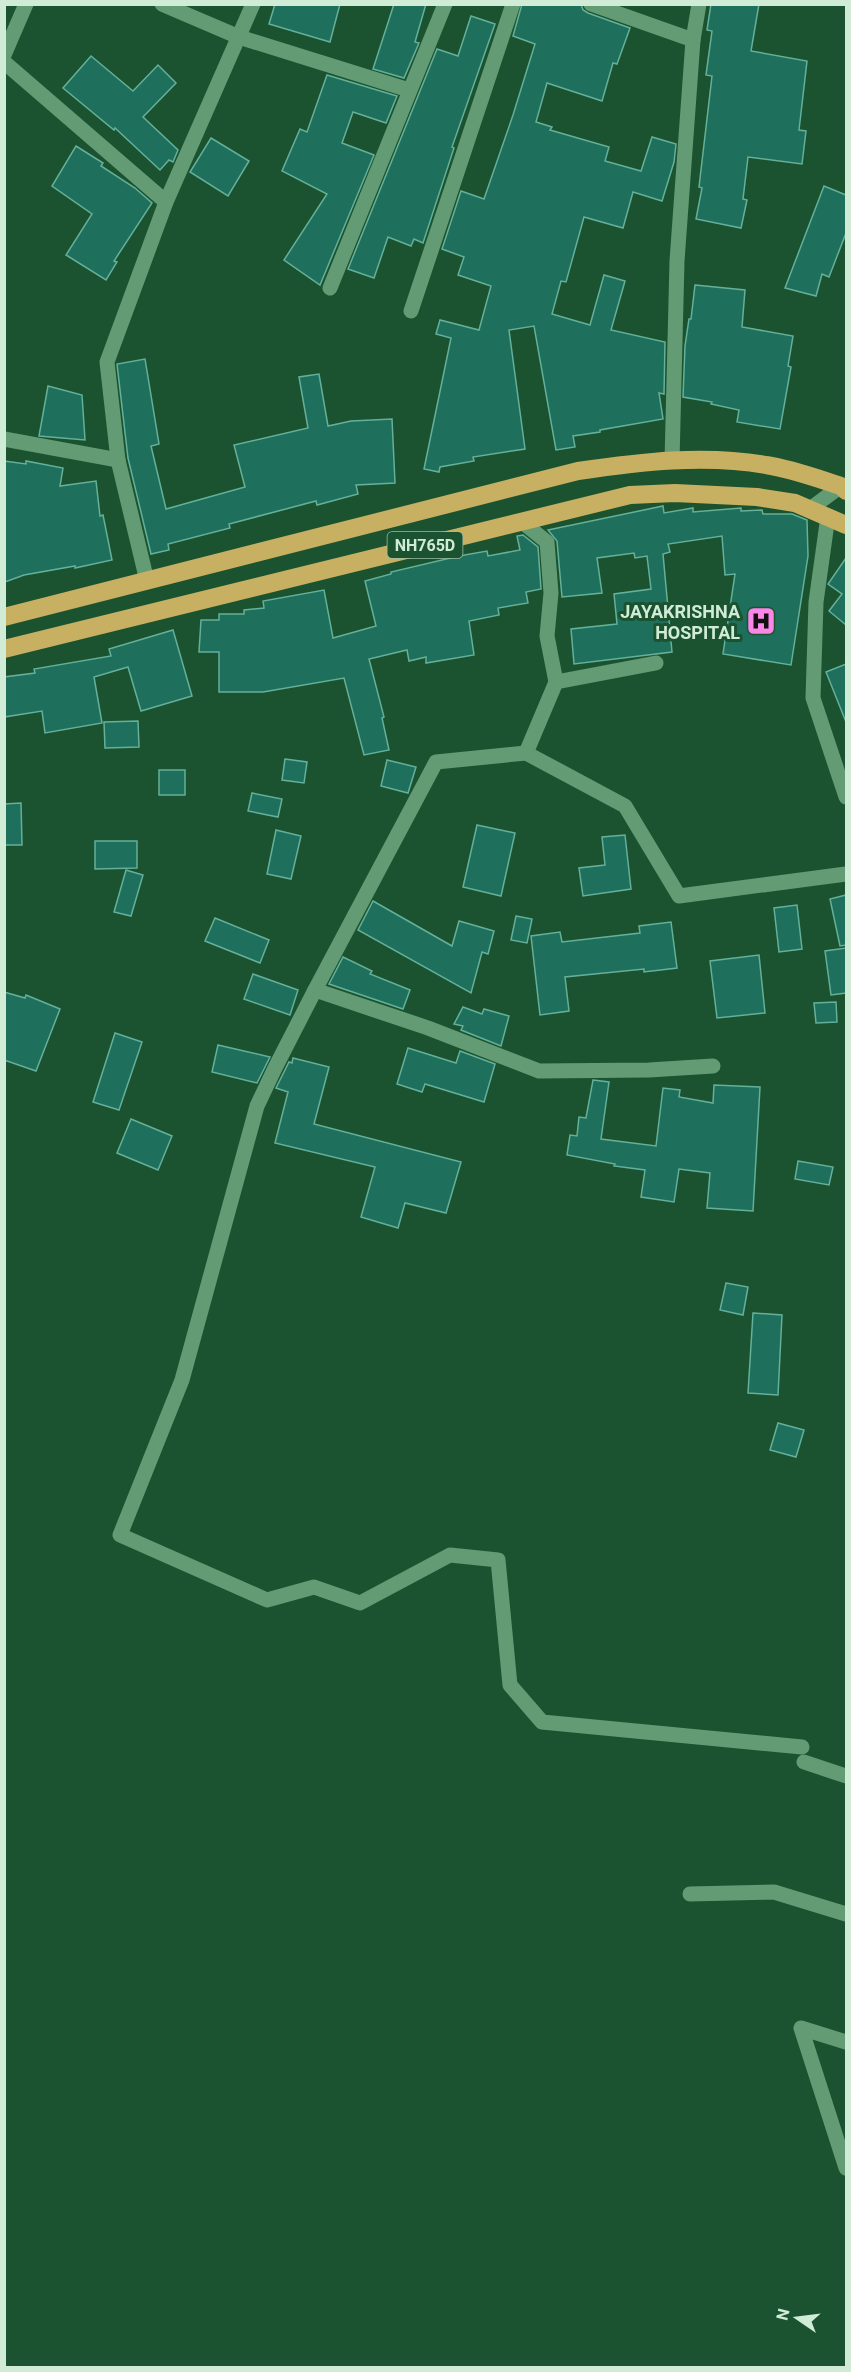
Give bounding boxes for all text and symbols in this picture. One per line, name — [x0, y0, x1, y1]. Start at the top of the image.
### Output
road number: NH765D — [388, 532, 462, 558]
place label: JAYAKRISHNA HOSPITAL — [620, 601, 741, 643]
hospital icon: JAYAKRISHNA HOSPITAL — [745, 605, 777, 637]
north arrow — [767, 2288, 827, 2348]
text: N — [772, 2307, 794, 2322]

